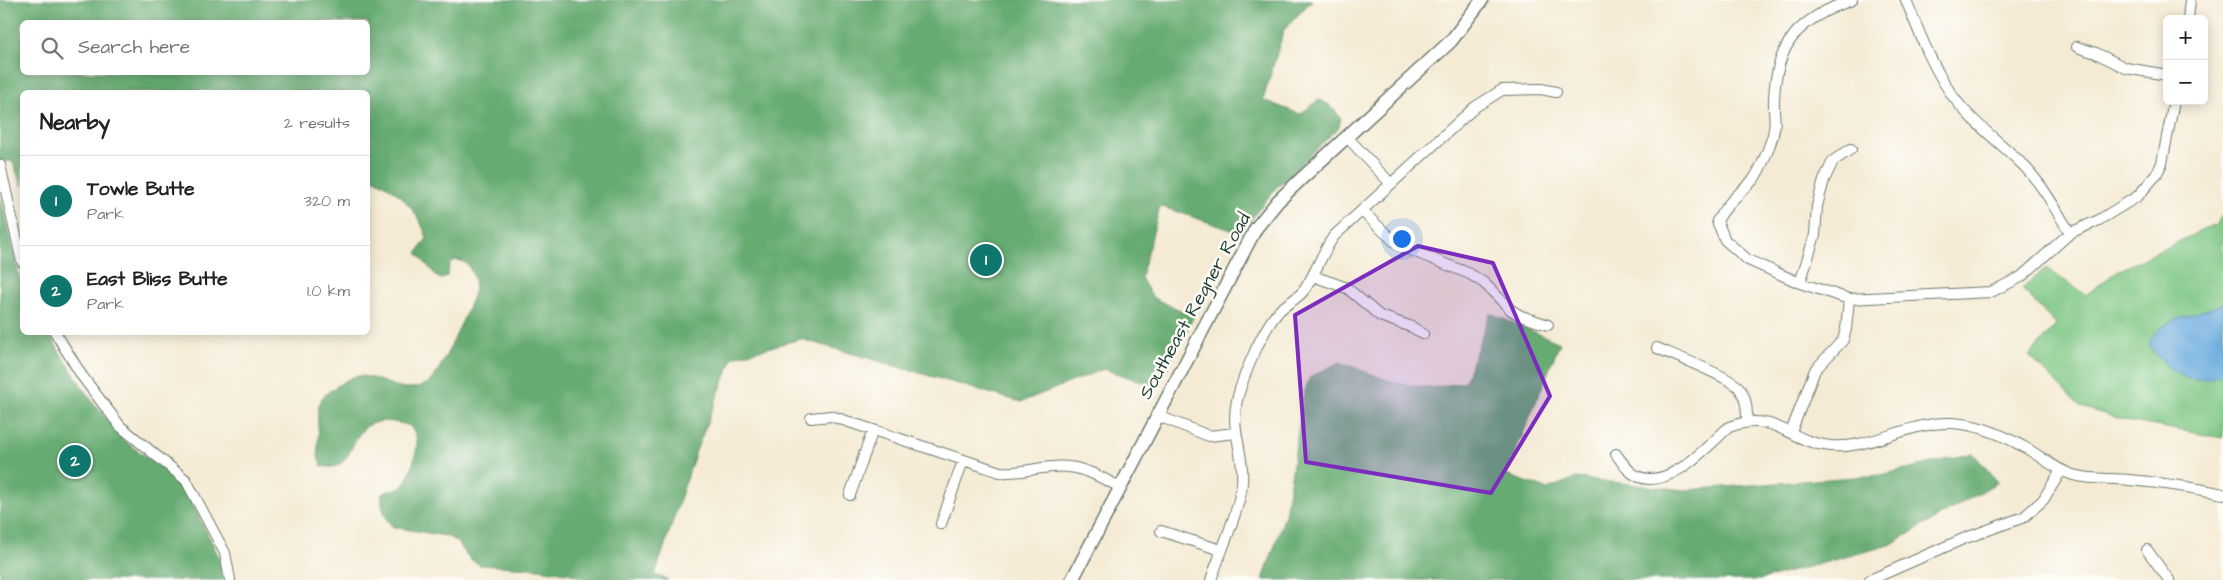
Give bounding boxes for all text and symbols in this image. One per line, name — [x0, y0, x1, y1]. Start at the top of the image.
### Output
map controls — [2163, 15, 2208, 105]
button: + — [2163, 15, 2208, 60]
search box — [20, 20, 370, 75]
icon: search — [38, 34, 66, 62]
text: Search here — [78, 34, 190, 61]
button: − — [2163, 60, 2208, 105]
text: Nearby — [40, 108, 110, 137]
text: 2 results — [284, 112, 350, 134]
text: Towle Butte — [87, 176, 195, 203]
text: 1 — [55, 190, 57, 212]
text: 320 m — [304, 190, 350, 212]
text: Park — [87, 203, 124, 225]
street label: Southeast Regner Road — [1132, 208, 1259, 405]
your location — [1389, 226, 1415, 252]
pin: 1 — [970, 241, 1002, 279]
text: East Bliss Butte — [87, 266, 228, 293]
text: 2 — [51, 280, 61, 302]
text: 1.0 km — [307, 280, 350, 302]
text: Park — [87, 293, 124, 315]
pin: 2 — [59, 442, 91, 480]

